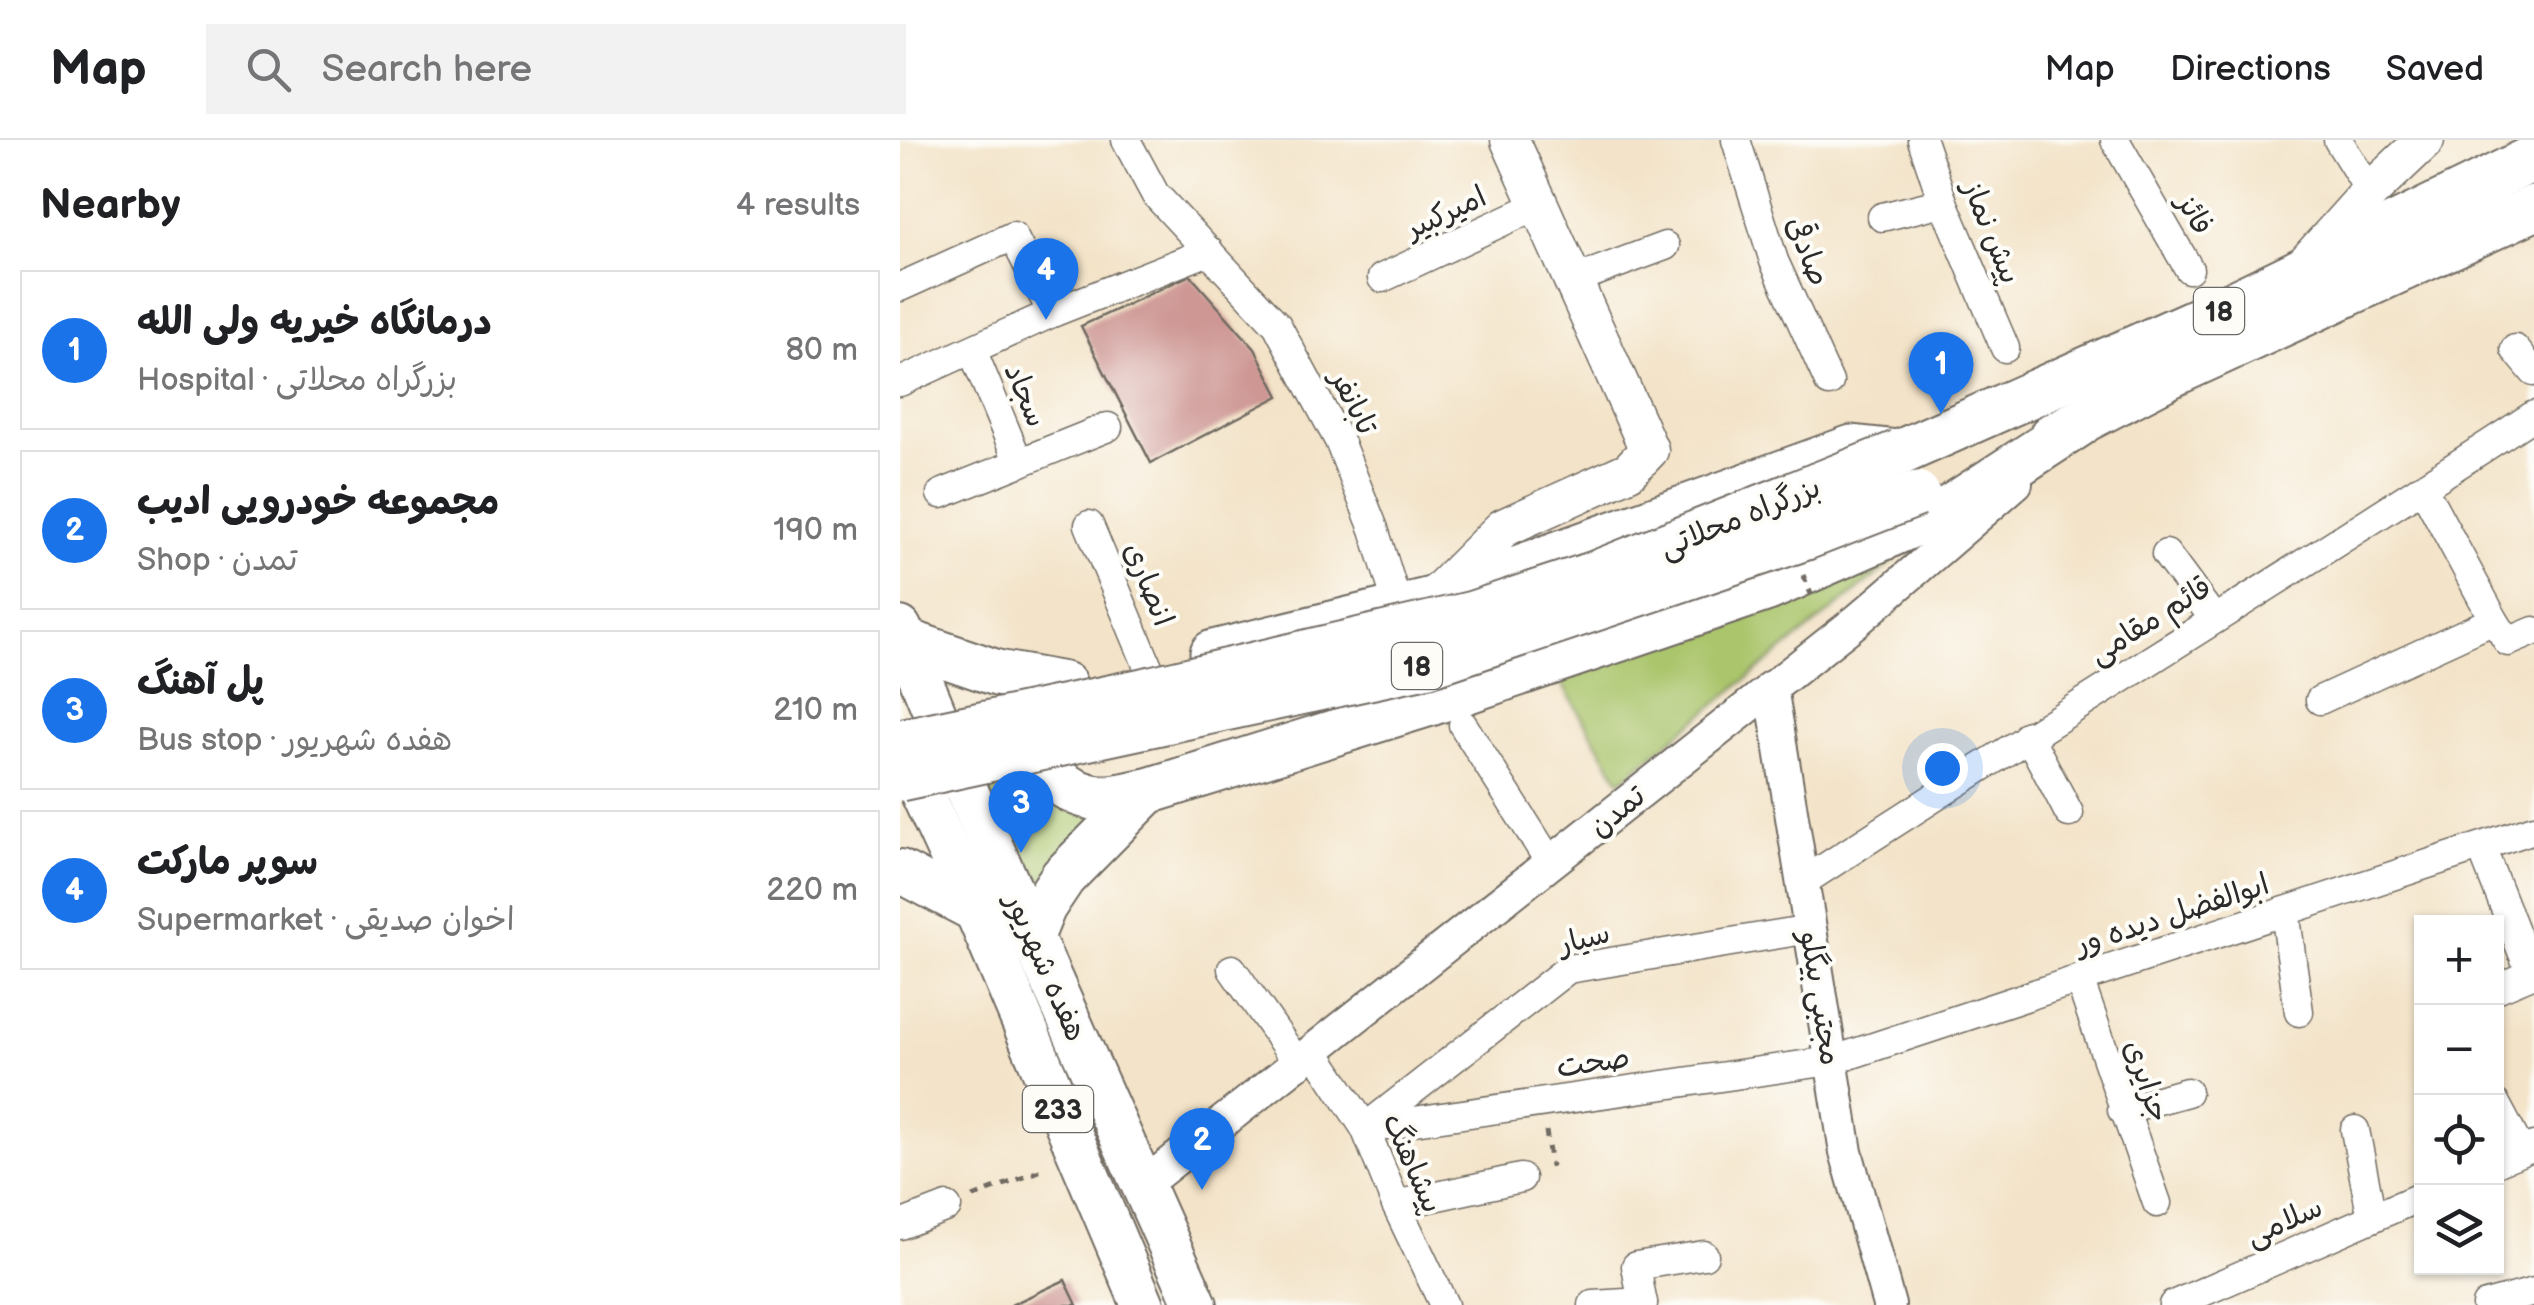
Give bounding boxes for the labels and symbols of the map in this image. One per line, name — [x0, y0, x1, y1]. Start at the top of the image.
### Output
street label: پیش نماز — [1953, 173, 2028, 289]
street label: امیرکبیر — [1398, 179, 1492, 248]
street label: فائز — [2167, 185, 2220, 242]
street label: صادقی — [1777, 211, 1838, 291]
pin: 4 — [1014, 238, 1078, 320]
road number: 18 — [2194, 288, 2244, 334]
pin: 1 — [1908, 332, 1974, 414]
street label: سجاد — [996, 358, 1054, 433]
street label: تابانفر — [1320, 361, 1385, 441]
street label: بزرگراه محلاتی — [1655, 469, 1826, 567]
street label: انصاری — [1115, 537, 1181, 631]
street label: قائم مقامی — [2083, 569, 2220, 675]
road number: 18 — [1392, 643, 1442, 689]
your location — [1917, 743, 1968, 794]
pin: 3 — [988, 770, 1054, 853]
street label: تمدن — [1582, 778, 1653, 845]
street label: ابوالفضل دیده ور — [2068, 867, 2274, 964]
street label: هفده شهریور — [995, 885, 1094, 1047]
street label: سیار — [1552, 915, 1614, 964]
street label: مجتبی بیگلو — [1790, 926, 1848, 1068]
street label: جزایری — [2115, 1036, 2177, 1127]
street label: صحت — [1554, 1040, 1632, 1086]
road number: 233 — [1023, 1086, 1093, 1132]
pin: 2 — [1170, 1108, 1234, 1190]
street label: پیشاهنگ — [1374, 1108, 1450, 1219]
street label: سلامی — [2241, 1189, 2328, 1255]

